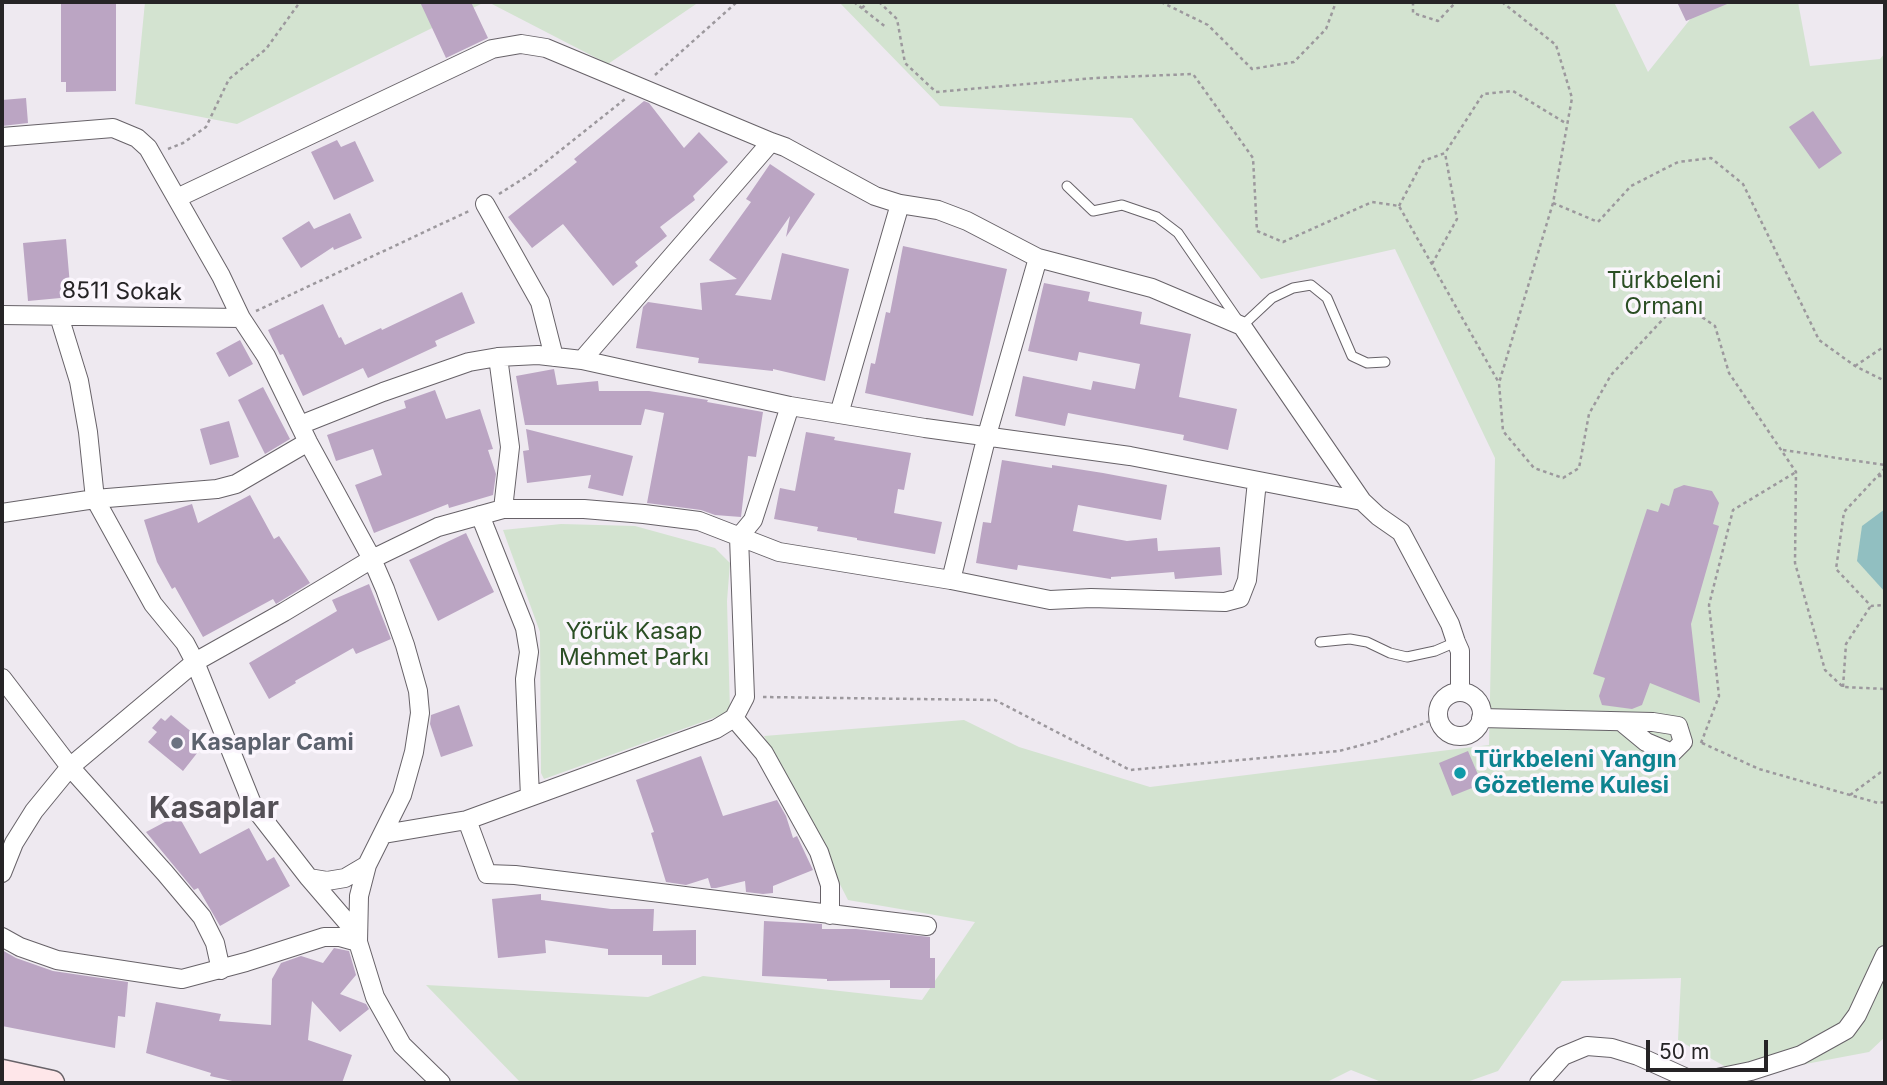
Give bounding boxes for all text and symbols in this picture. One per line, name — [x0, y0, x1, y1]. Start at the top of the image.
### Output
park label: Türkbeleni Ormanı — [1607, 267, 1721, 321]
street label: 8511 Sokak — [62, 277, 182, 307]
park label: Yörük Kasap Mehmet Parkı — [559, 618, 709, 672]
place label: Kasaplar Cami — [191, 729, 354, 757]
marker: Kasaplar Cami — [169, 735, 185, 751]
place label: Türkbeleni Yangın Gözetleme Kulesi — [1474, 746, 1677, 800]
marker: Türkbeleni Yangın Gözetleme Kulesi — [1452, 765, 1468, 781]
district label: Kasaplar — [149, 791, 279, 827]
scale bar — [1649, 1026, 1772, 1070]
text: 50 m — [1659, 1039, 1709, 1064]

